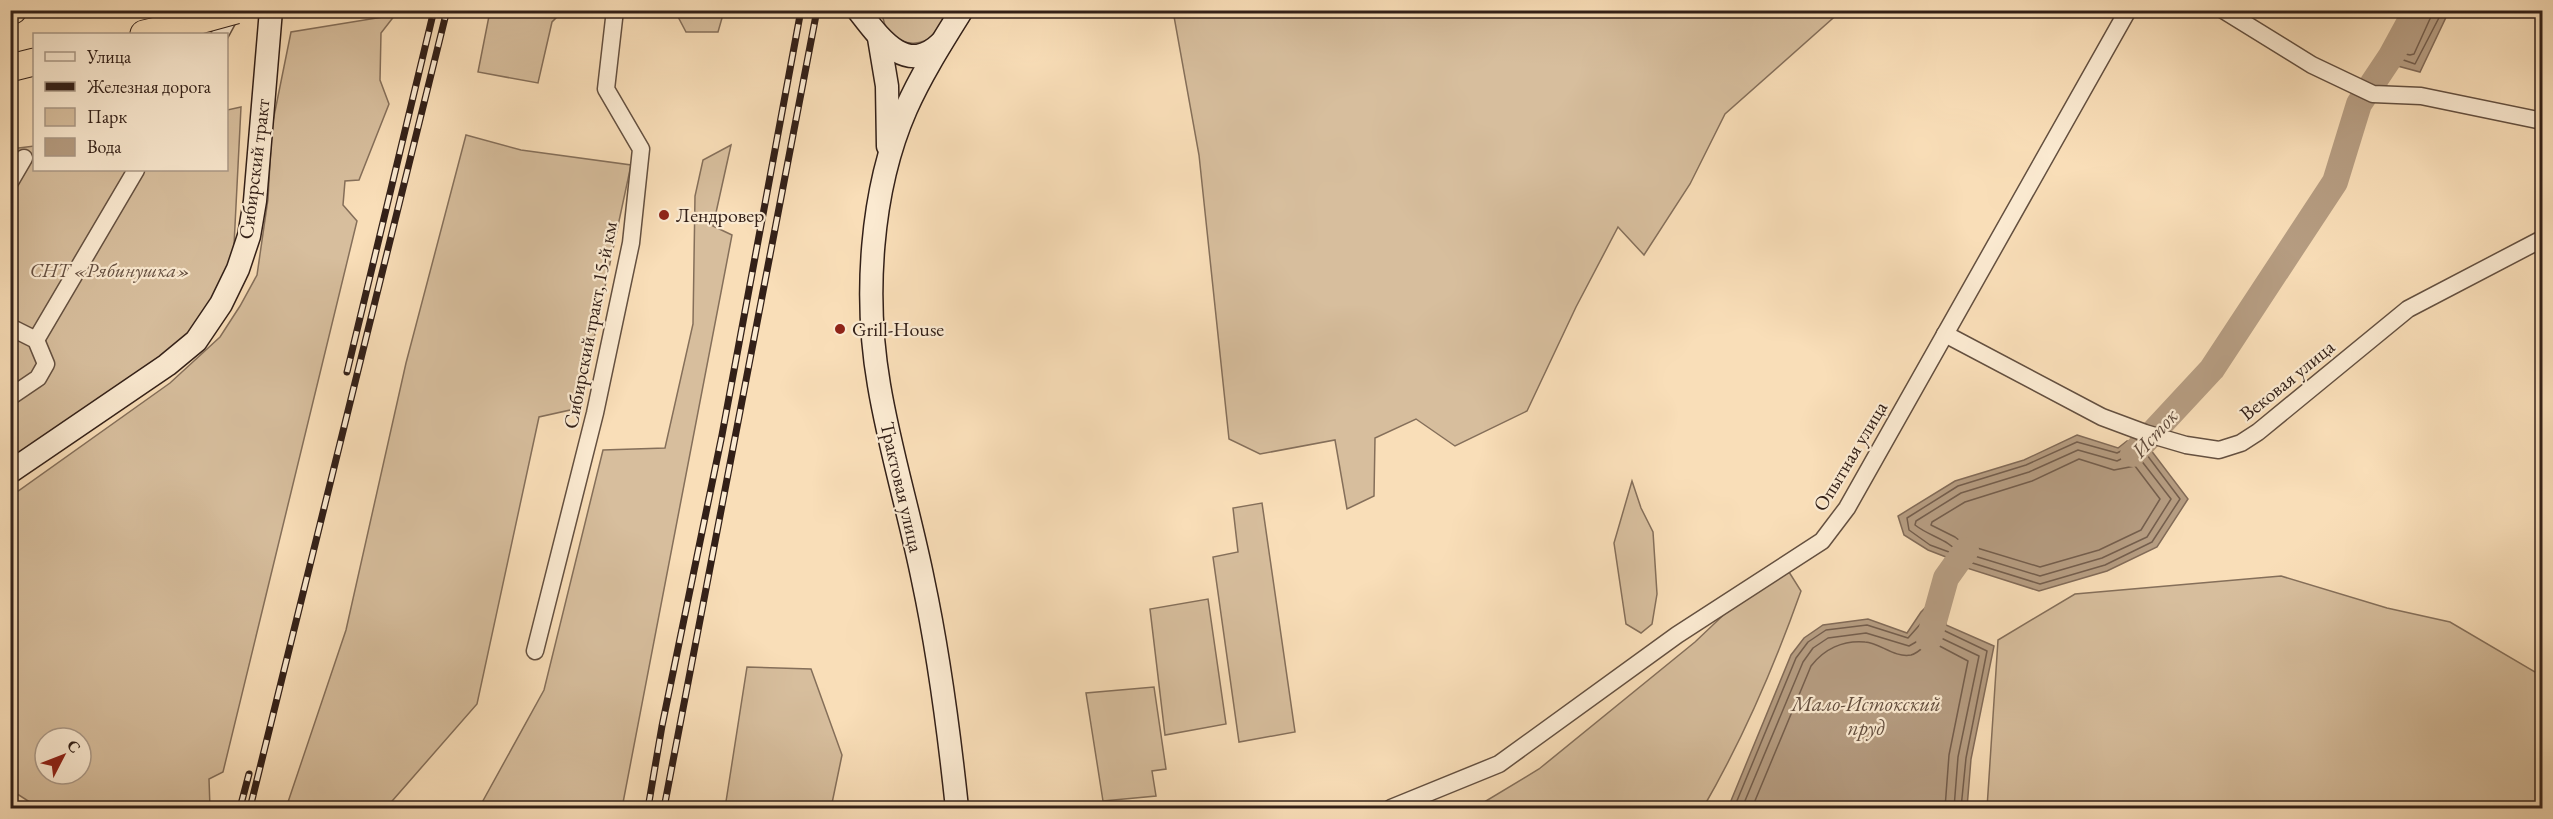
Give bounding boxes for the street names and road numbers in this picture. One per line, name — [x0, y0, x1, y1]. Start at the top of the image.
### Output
street label: Сибирский тракт — [232, 97, 276, 241]
street label: Сибирский тракт, 15-й км — [557, 219, 623, 431]
street label: Вековая улица — [2234, 334, 2340, 426]
street label: Опытная улица — [1807, 396, 1893, 516]
street label: Трактовая улица — [874, 419, 930, 555]

